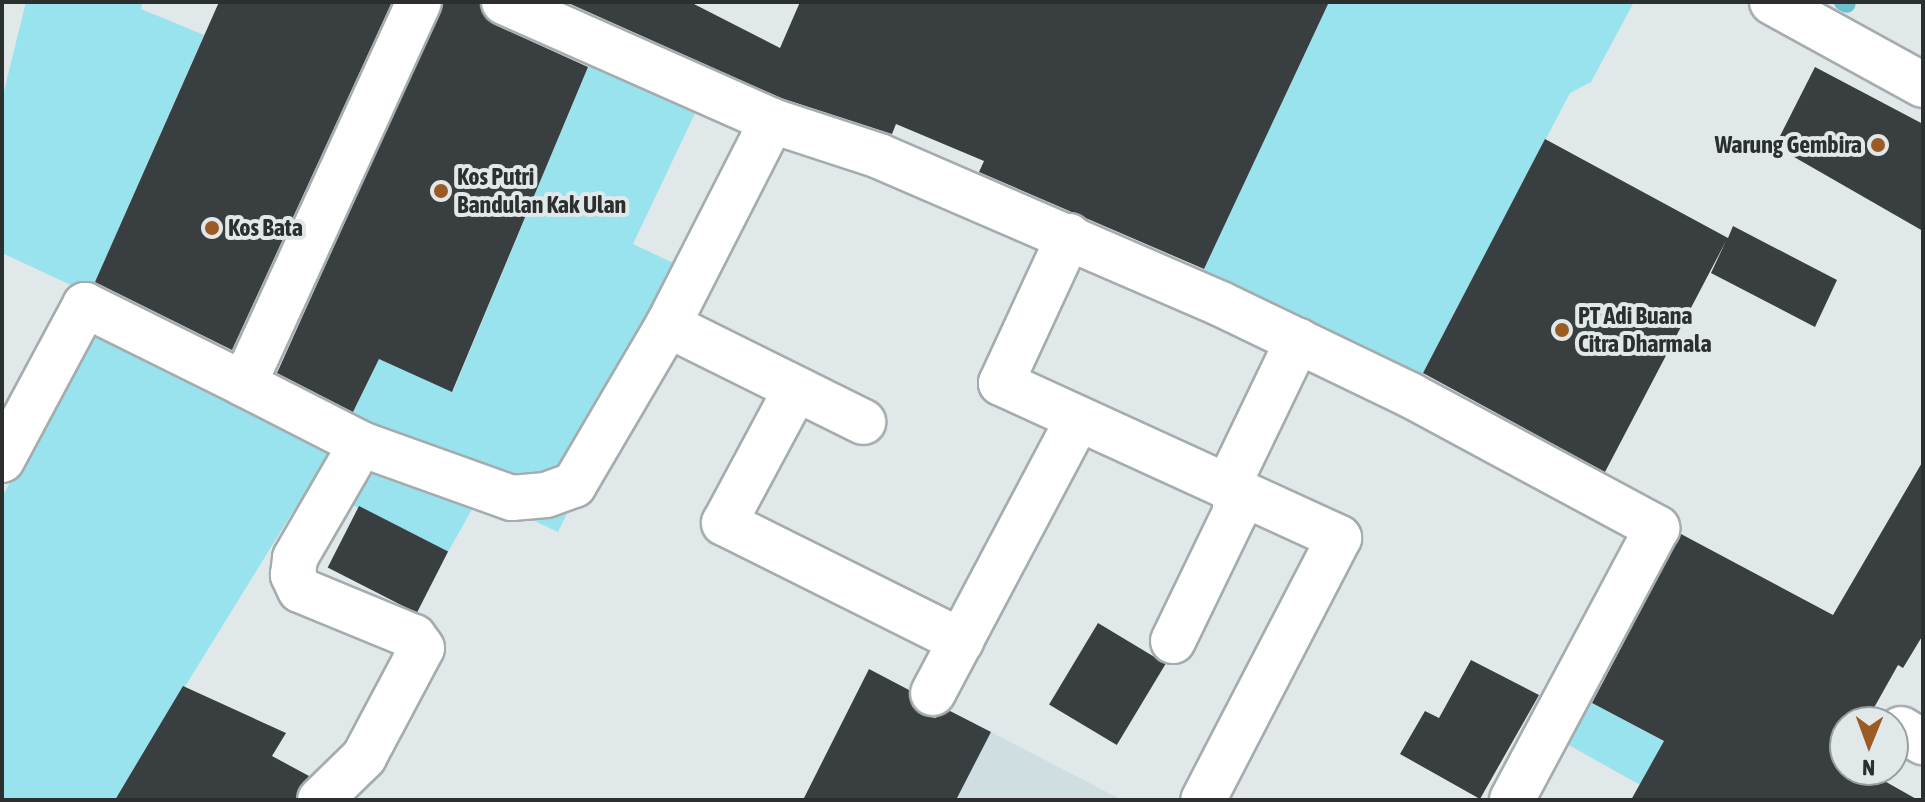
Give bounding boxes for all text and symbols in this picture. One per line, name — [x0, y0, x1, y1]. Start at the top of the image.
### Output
place label: Warung Gembira — [1715, 131, 1862, 159]
marker: Warung Gembira — [1869, 136, 1887, 154]
place label: Kos Putri Bandulan Kak Ulan — [457, 163, 626, 219]
marker: Kos Putri Bandulan Kak Ulan — [432, 182, 450, 200]
place label: Kos Bata — [228, 214, 303, 242]
marker: Kos Bata — [203, 219, 221, 237]
place label: PT Adi Buana Citra Dharmala — [1578, 302, 1712, 358]
marker: PT Adi Buana Citra Dharmala — [1553, 321, 1571, 339]
north arrow — [1829, 706, 1909, 786]
text: N — [1862, 755, 1875, 781]

